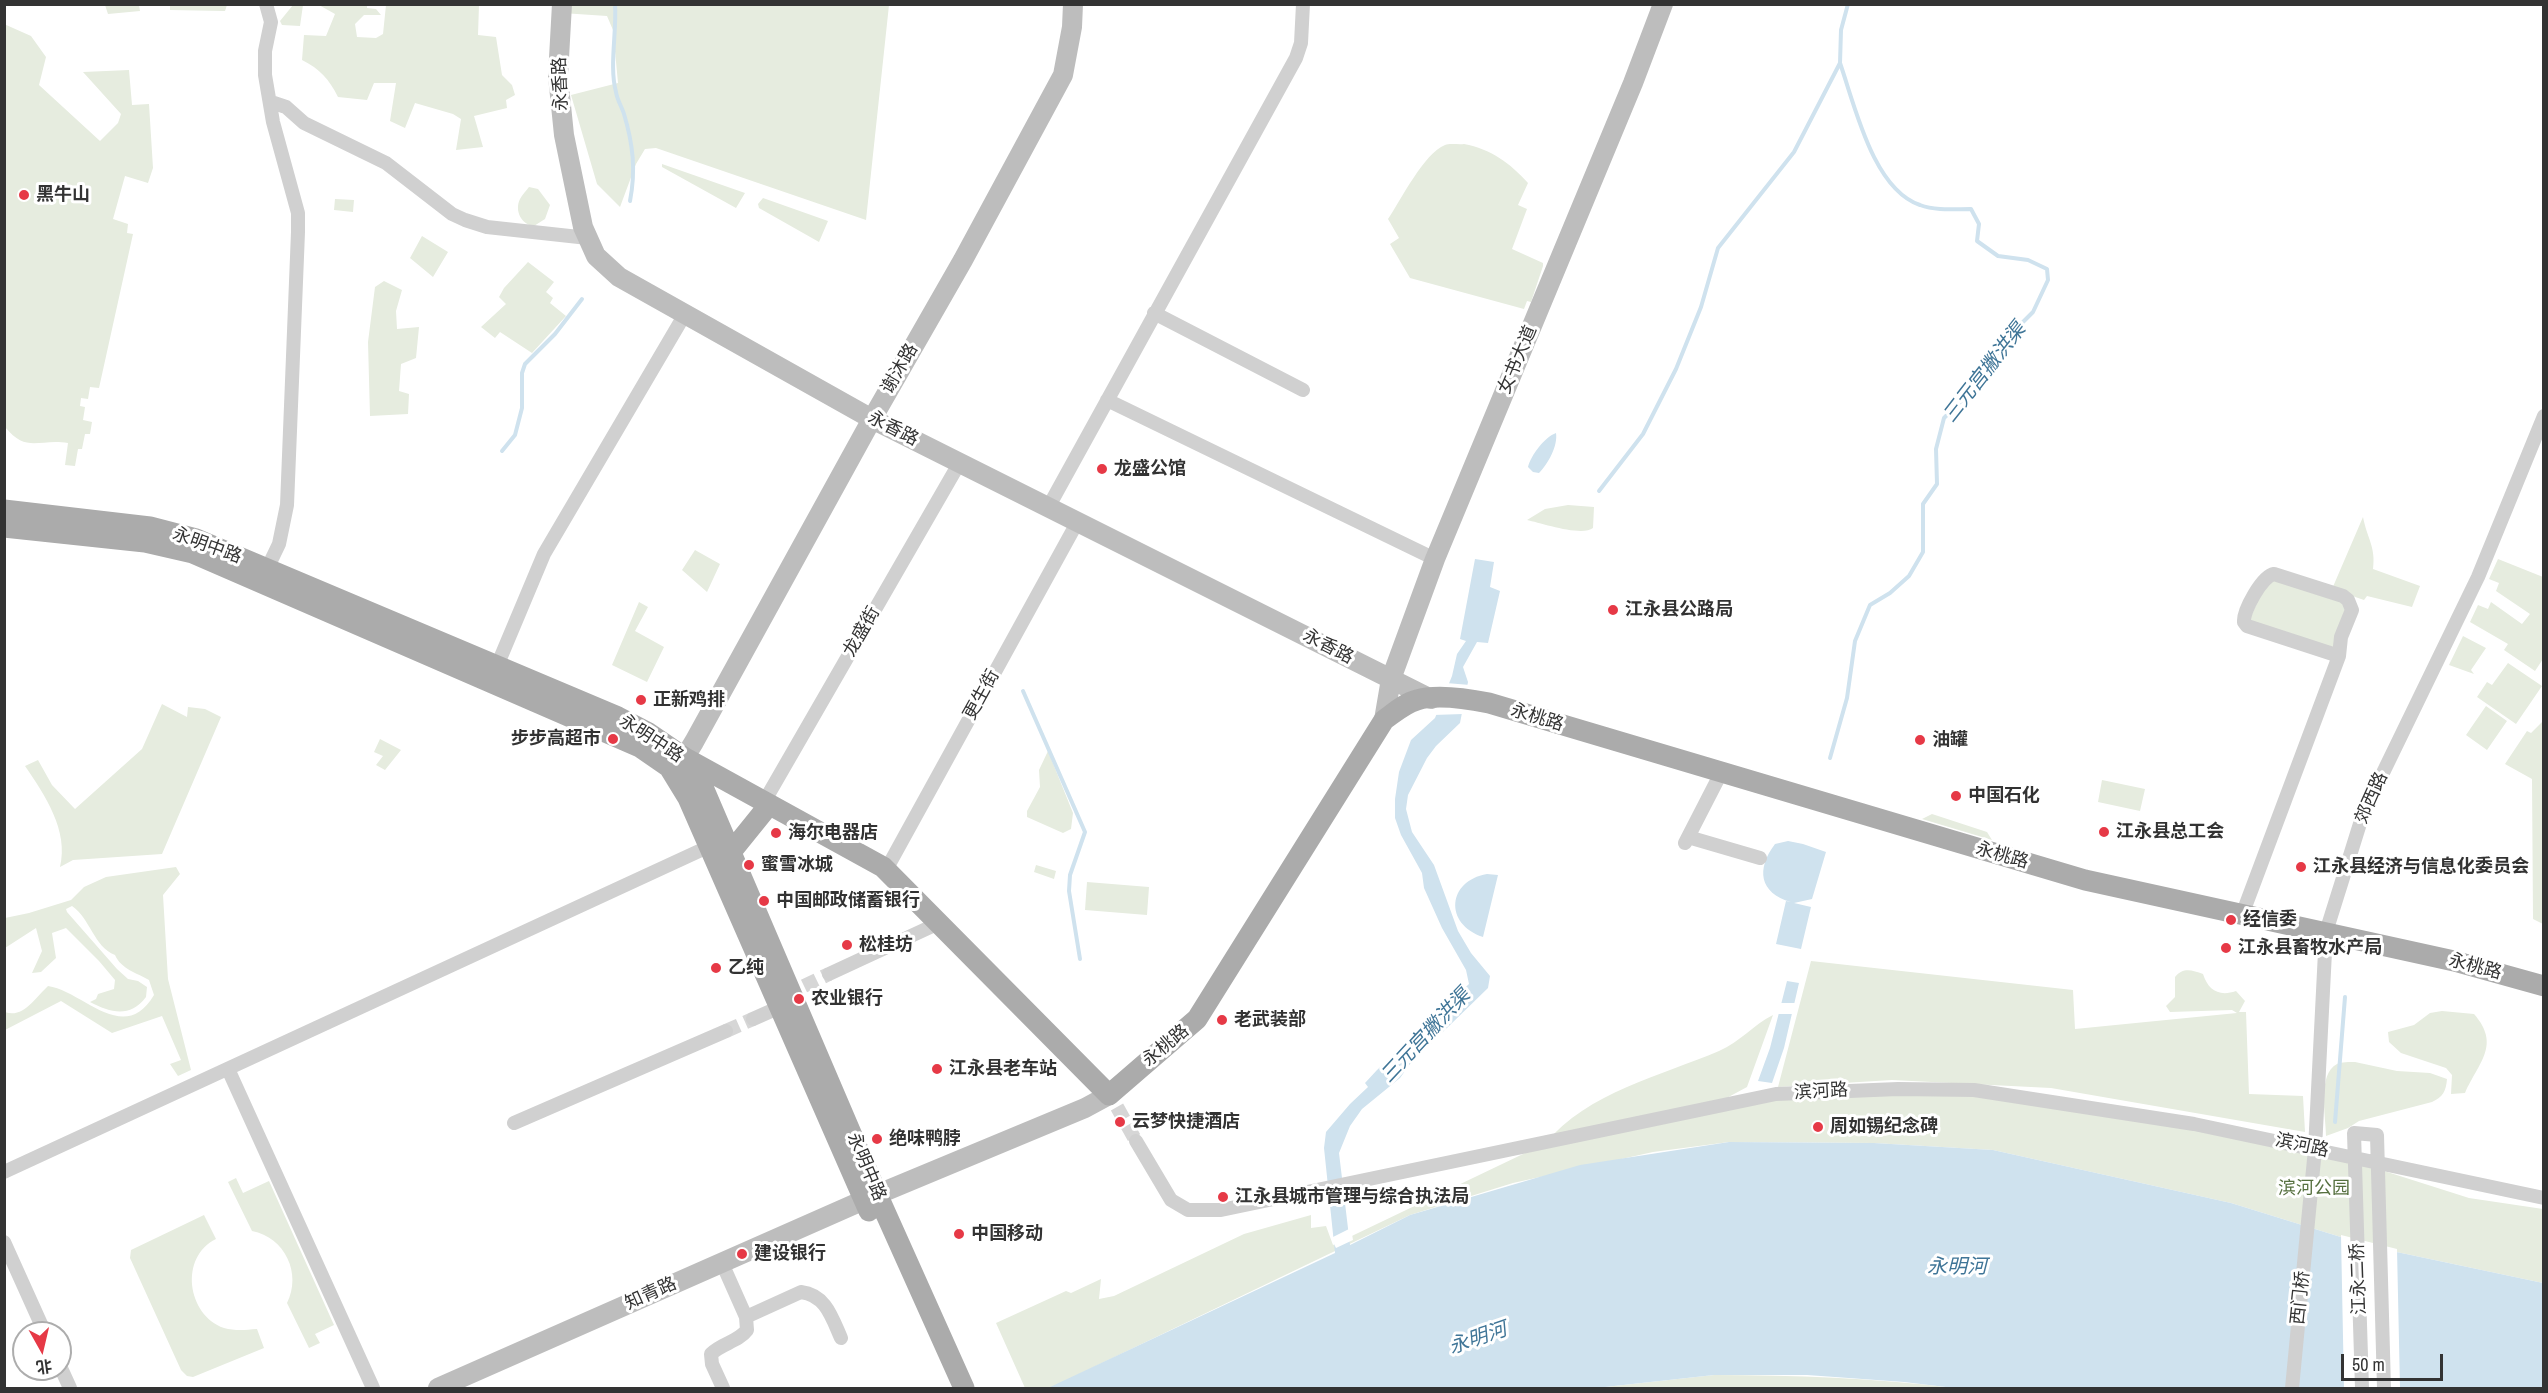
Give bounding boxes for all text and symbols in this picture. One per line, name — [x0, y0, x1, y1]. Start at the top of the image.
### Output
street label: 永香路 — [549, 57, 573, 111]
place label: 黑牛山 — [36, 184, 90, 206]
marker: 黑牛山 — [17, 188, 31, 202]
water label: 三元宫撇洪渠 — [1939, 318, 2031, 428]
street label: 女书大道 — [1494, 323, 1542, 397]
street label: 谢沐路 — [877, 340, 923, 398]
street label: 永香路 — [864, 407, 922, 451]
place label: 龙盛公馆 — [1114, 458, 1186, 480]
marker: 龙盛公馆 — [1095, 462, 1109, 476]
street label: 永明中路 — [169, 524, 245, 568]
place label: 江永县公路局 — [1625, 599, 1733, 621]
street label: 龙盛街 — [839, 603, 885, 661]
marker: 江永县公路局 — [1606, 603, 1620, 617]
street label: 永香路 — [1299, 625, 1357, 669]
street label: 更生街 — [959, 666, 1005, 724]
place label: 正新鸡排 — [653, 689, 725, 711]
marker: 正新鸡排 — [634, 693, 648, 707]
street label: 永桃路 — [1508, 700, 1566, 736]
street label: 永明中路 — [615, 710, 687, 768]
place label: 步步高超市 — [511, 728, 601, 750]
place label: 油罐 — [1932, 729, 1968, 751]
marker: 步步高超市 — [606, 732, 620, 746]
marker: 油罐 — [1913, 733, 1927, 747]
street label: 郊西路 — [2351, 769, 2393, 827]
place label: 中国石化 — [1968, 785, 2040, 807]
marker: 中国石化 — [1949, 789, 1963, 803]
place label: 江永县总工会 — [2116, 821, 2224, 843]
place label: 海尔电器店 — [788, 822, 878, 844]
marker: 江永县总工会 — [2097, 825, 2111, 839]
marker: 海尔电器店 — [769, 826, 783, 840]
street label: 永桃路 — [1973, 838, 2031, 874]
place label: 蜜雪冰城 — [761, 854, 833, 876]
place label: 江永县经济与信息化委员会 — [2313, 856, 2529, 878]
marker: 蜜雪冰城 — [742, 858, 756, 872]
marker: 江永县经济与信息化委员会 — [2294, 860, 2308, 874]
place label: 中国邮政储蓄银行 — [776, 890, 920, 912]
marker: 中国邮政储蓄银行 — [757, 894, 771, 908]
place label: 经信委 — [2243, 909, 2297, 931]
marker: 经信委 — [2224, 913, 2238, 927]
place label: 松桂坊 — [859, 934, 913, 956]
place label: 江永县畜牧水产局 — [2238, 937, 2382, 959]
marker: 松桂坊 — [840, 938, 854, 952]
marker: 江永县畜牧水产局 — [2219, 941, 2233, 955]
street label: 永桃路 — [2446, 950, 2504, 984]
place label: 乙纯 — [728, 957, 764, 979]
marker: 乙纯 — [709, 961, 723, 975]
water label: 三元宫撇洪渠 — [1376, 984, 1476, 1088]
place label: 农业银行 — [811, 988, 883, 1010]
marker: 农业银行 — [792, 992, 806, 1006]
place label: 老武装部 — [1234, 1009, 1306, 1031]
marker: 老武装部 — [1215, 1013, 1229, 1027]
street label: 永桃路 — [1138, 1020, 1194, 1072]
place label: 江永县老车站 — [949, 1058, 1057, 1080]
marker: 江永县老车站 — [930, 1062, 944, 1076]
street label: 滨河路 — [1793, 1080, 1849, 1104]
place label: 云梦快捷酒店 — [1132, 1111, 1240, 1133]
marker: 云梦快捷酒店 — [1113, 1115, 1127, 1129]
place label: 周如锡纪念碑 — [1830, 1116, 1938, 1138]
marker: 周如锡纪念碑 — [1811, 1120, 1825, 1134]
place label: 绝味鸭脖 — [889, 1128, 961, 1150]
street label: 永明中路 — [842, 1130, 890, 1204]
street label: 滨河路 — [2273, 1130, 2331, 1162]
marker: 绝味鸭脖 — [870, 1132, 884, 1146]
park label: 滨河公园 — [2278, 1178, 2350, 1200]
place label: 江永县城市管理与综合执法局 — [1235, 1186, 1469, 1208]
marker: 江永县城市管理与综合执法局 — [1216, 1190, 1230, 1204]
place label: 中国移动 — [971, 1223, 1043, 1245]
marker: 中国移动 — [952, 1227, 966, 1241]
place label: 建设银行 — [754, 1243, 826, 1265]
street label: 江永二桥 — [2347, 1243, 2371, 1315]
marker: 建设银行 — [735, 1247, 749, 1261]
water label: 永明河 — [1927, 1256, 1987, 1280]
street label: 西门桥 — [2287, 1270, 2315, 1326]
street label: 知青路 — [622, 1273, 680, 1315]
water label: 永明河 — [1446, 1318, 1510, 1360]
north arrow — [12, 1321, 72, 1381]
scale bar — [2344, 1342, 2446, 1380]
text: 50 m — [2352, 1352, 2385, 1377]
text: 北 — [35, 1355, 54, 1379]

